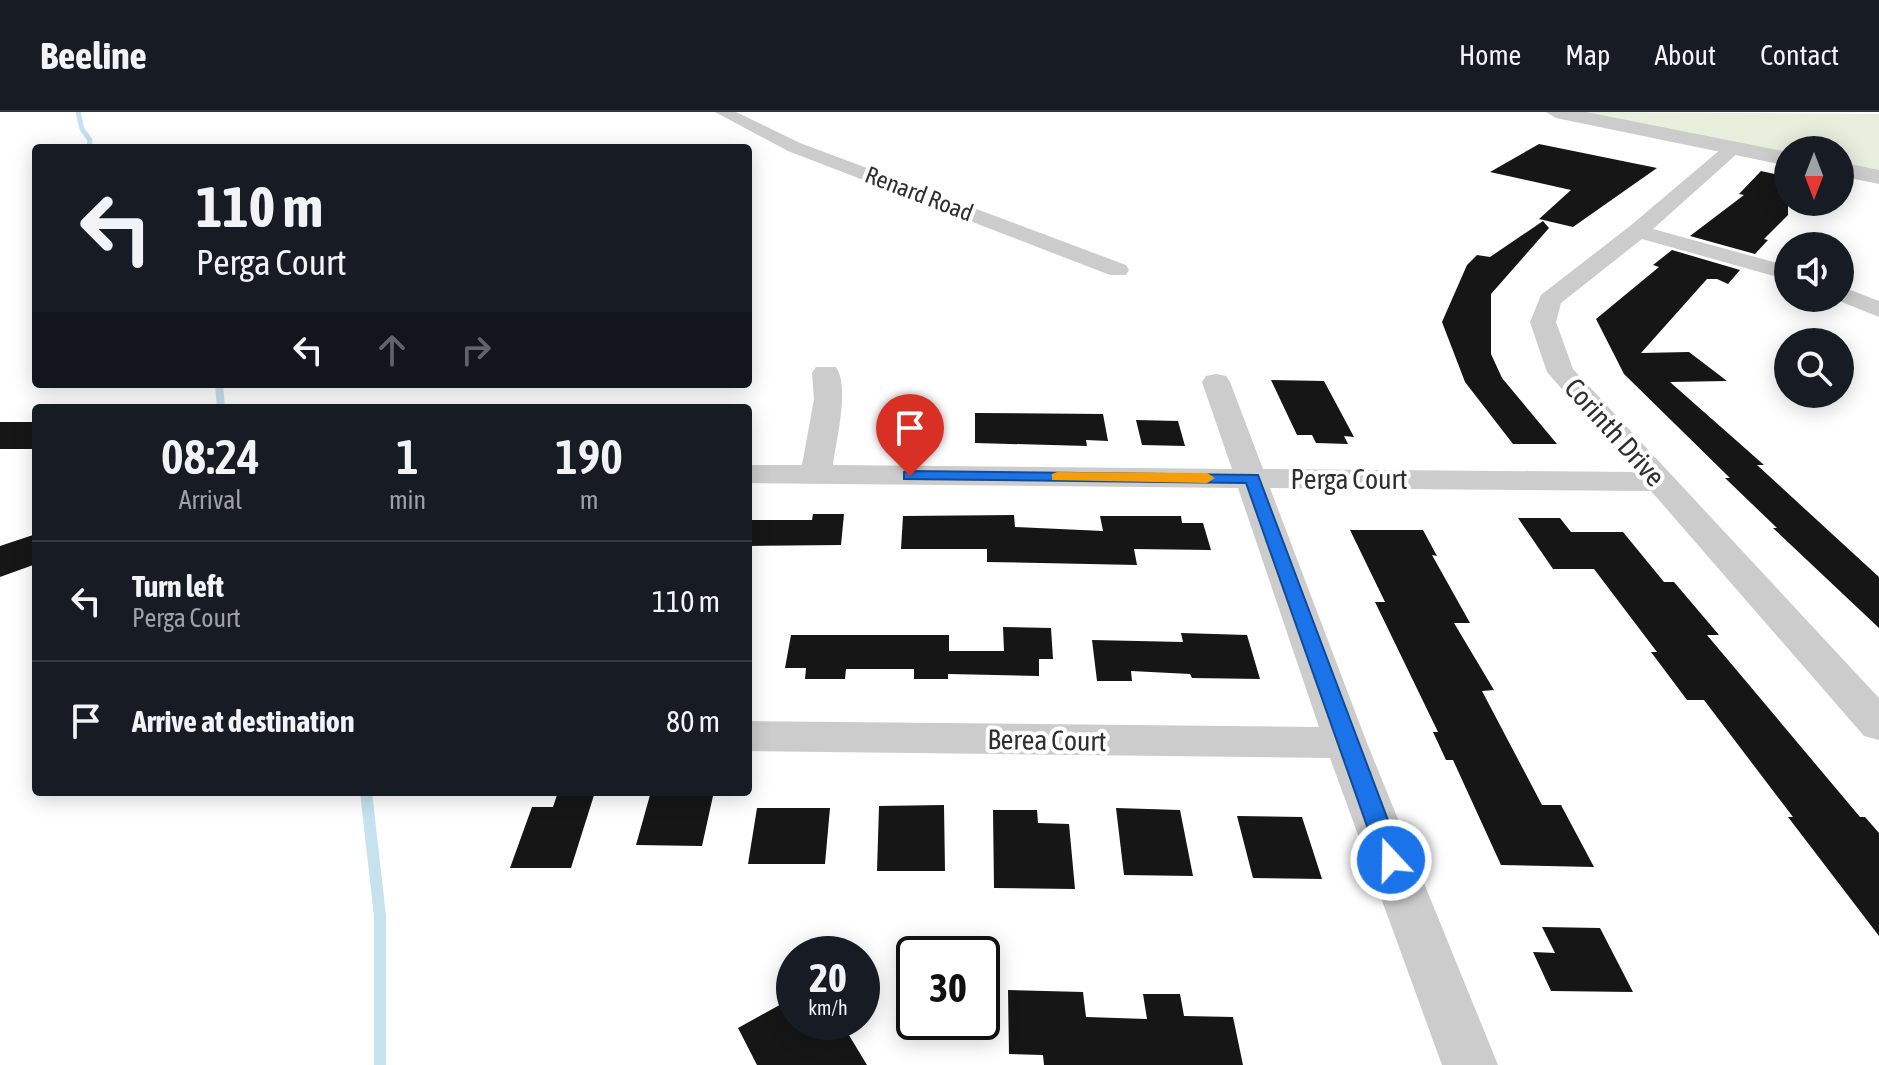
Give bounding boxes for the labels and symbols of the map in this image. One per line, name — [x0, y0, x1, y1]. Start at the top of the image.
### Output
north arrow — [1774, 136, 1854, 216]
street label: Renard Road — [861, 161, 977, 226]
street label: Corinth Drive — [1558, 372, 1672, 492]
pin — [876, 394, 944, 476]
street label: Perga Court — [1290, 463, 1408, 495]
street label: Berea Court — [987, 723, 1107, 757]
position arrow — [1349, 818, 1433, 902]
speed limit sign: 30 — [896, 936, 1000, 1040]

